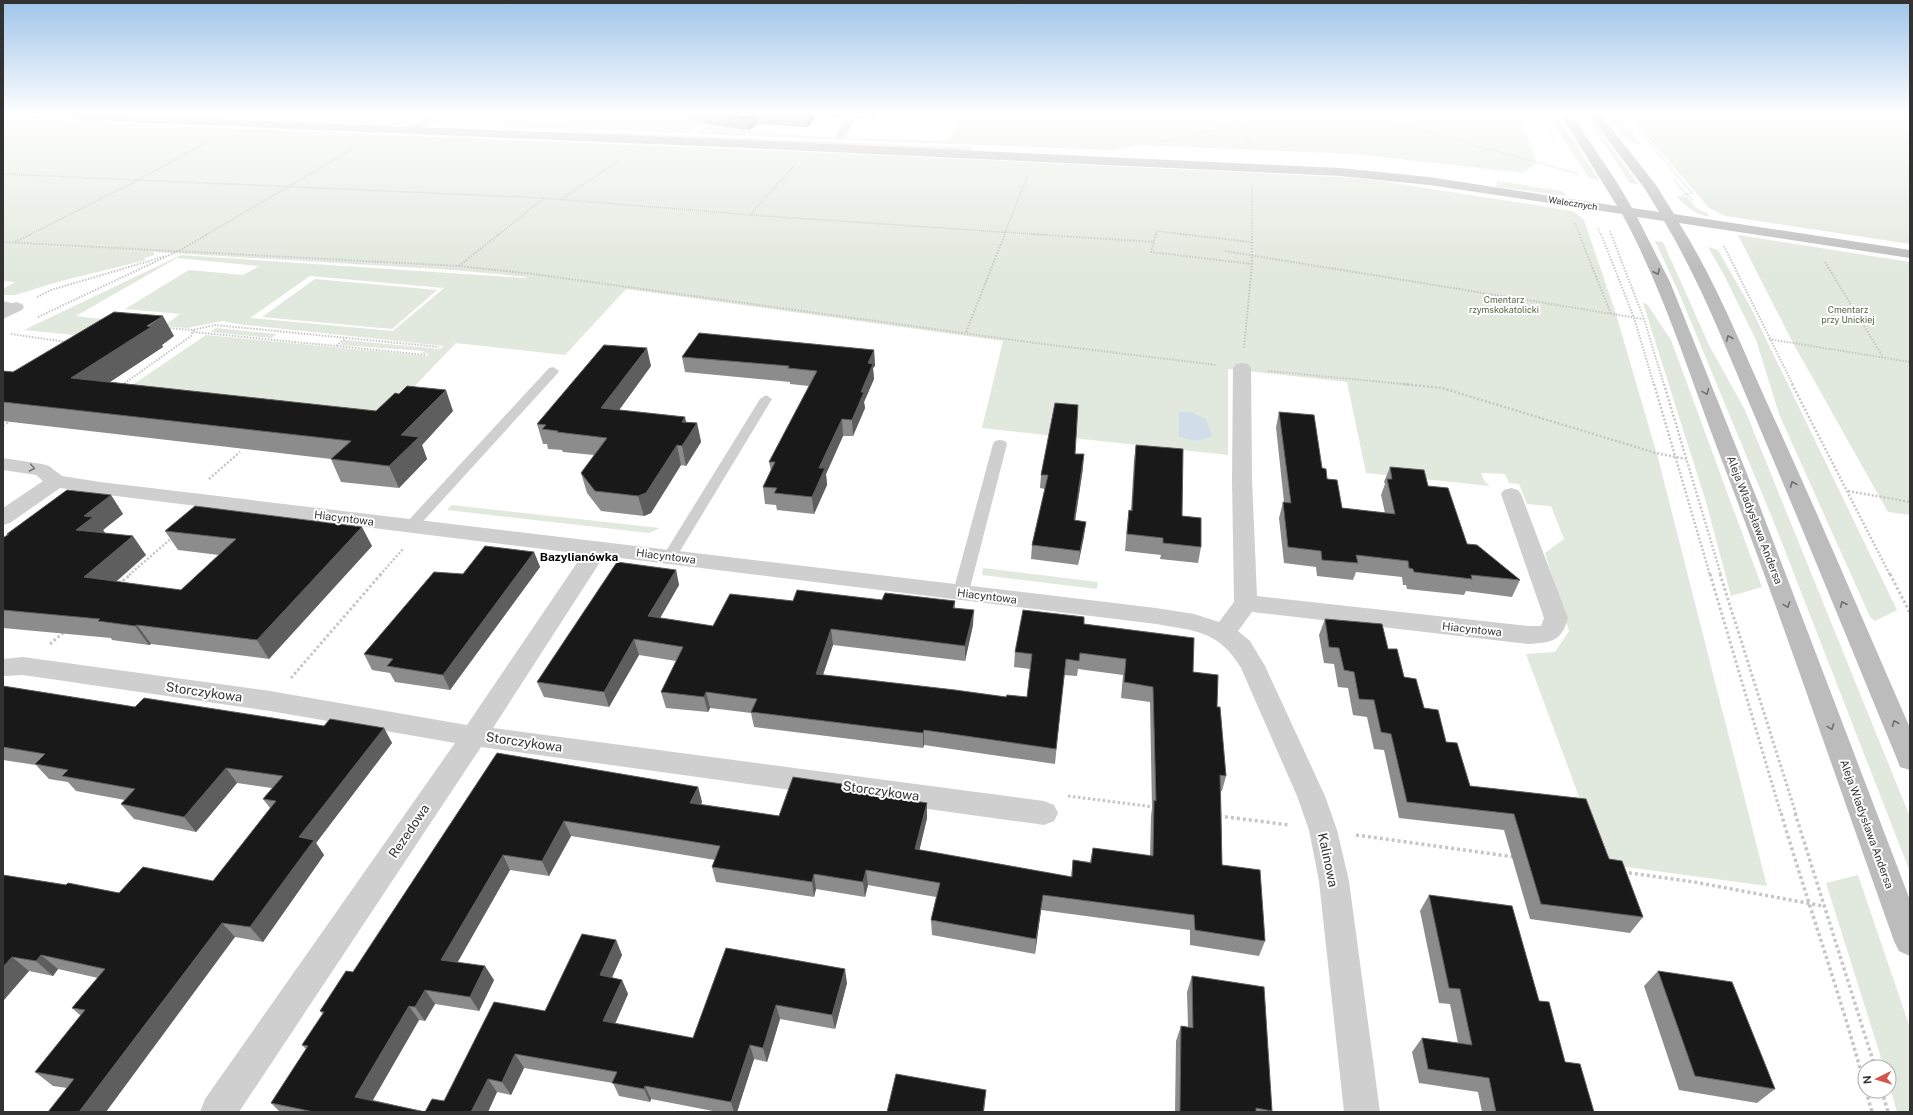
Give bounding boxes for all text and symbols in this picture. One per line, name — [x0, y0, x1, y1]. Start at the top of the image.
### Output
street label: Walecznych — [1548, 194, 1598, 212]
one-way arrow — [1652, 267, 1660, 275]
park label: Cmentarz rzymskokatolicki — [1469, 294, 1539, 315]
park label: Cmentarz przy Unickiej — [1821, 304, 1875, 325]
one-way arrow — [1726, 335, 1734, 342]
one-way arrow — [1701, 389, 1709, 396]
street label: Aleja Władysława Andersa — [1725, 454, 1785, 586]
one-way arrow — [29, 463, 35, 471]
one-way arrow — [1790, 480, 1798, 488]
street label: Hiacyntowa — [314, 508, 374, 528]
street label: Hiacyntowa — [636, 546, 696, 566]
district label: Bazylianówka — [540, 550, 618, 564]
street label: Hiacyntowa — [957, 586, 1017, 606]
one-way arrow — [1840, 600, 1848, 607]
one-way arrow — [1782, 602, 1790, 609]
street label: Hiacyntowa — [1442, 620, 1502, 638]
street label: Storczykowa — [165, 679, 243, 705]
one-way arrow — [1891, 720, 1899, 727]
one-way arrow — [1827, 724, 1835, 731]
street label: Storczykowa — [485, 729, 563, 755]
street label: Aleja Władysława Andersa — [1838, 758, 1896, 890]
street label: Storczykowa — [842, 778, 920, 804]
street label: Rezedowa — [386, 801, 432, 861]
street label: Kalinowa — [1315, 832, 1341, 888]
north arrow — [1857, 1059, 1897, 1099]
text: N — [1861, 1075, 1873, 1085]

